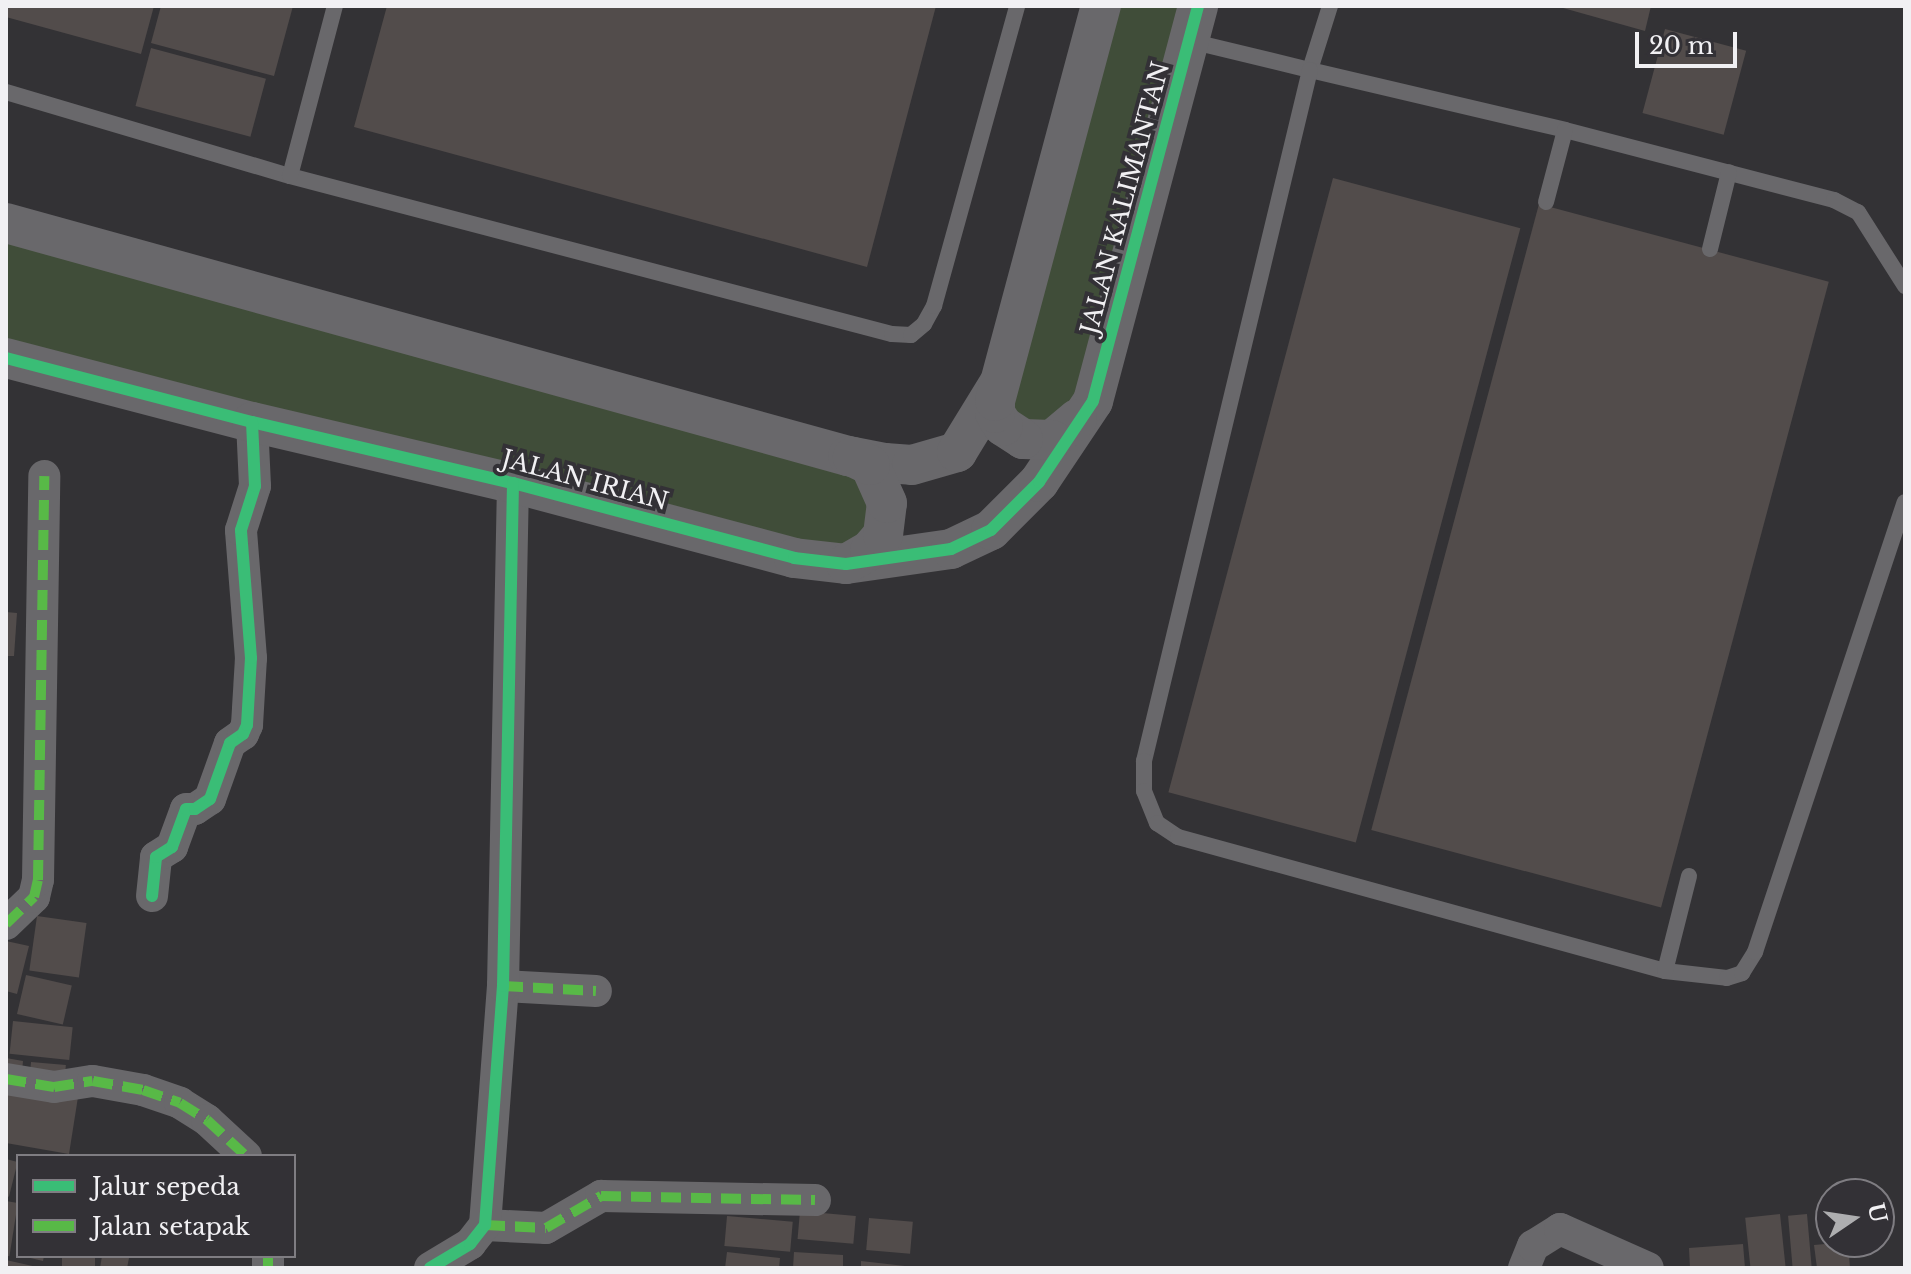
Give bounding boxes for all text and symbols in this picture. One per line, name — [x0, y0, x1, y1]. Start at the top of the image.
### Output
scale bar — [1639, 16, 1741, 66]
text: 20 m — [1649, 31, 1714, 60]
street label: JALAN KALIMANTAN — [1075, 59, 1175, 337]
street label: JALAN IRIAN — [499, 444, 671, 516]
legend — [16, 1154, 296, 1258]
text: Jalur sepeda — [92, 1172, 240, 1201]
north arrow — [1815, 1178, 1895, 1258]
text: U — [1862, 1200, 1892, 1225]
text: Jalan setapak — [92, 1212, 250, 1241]

